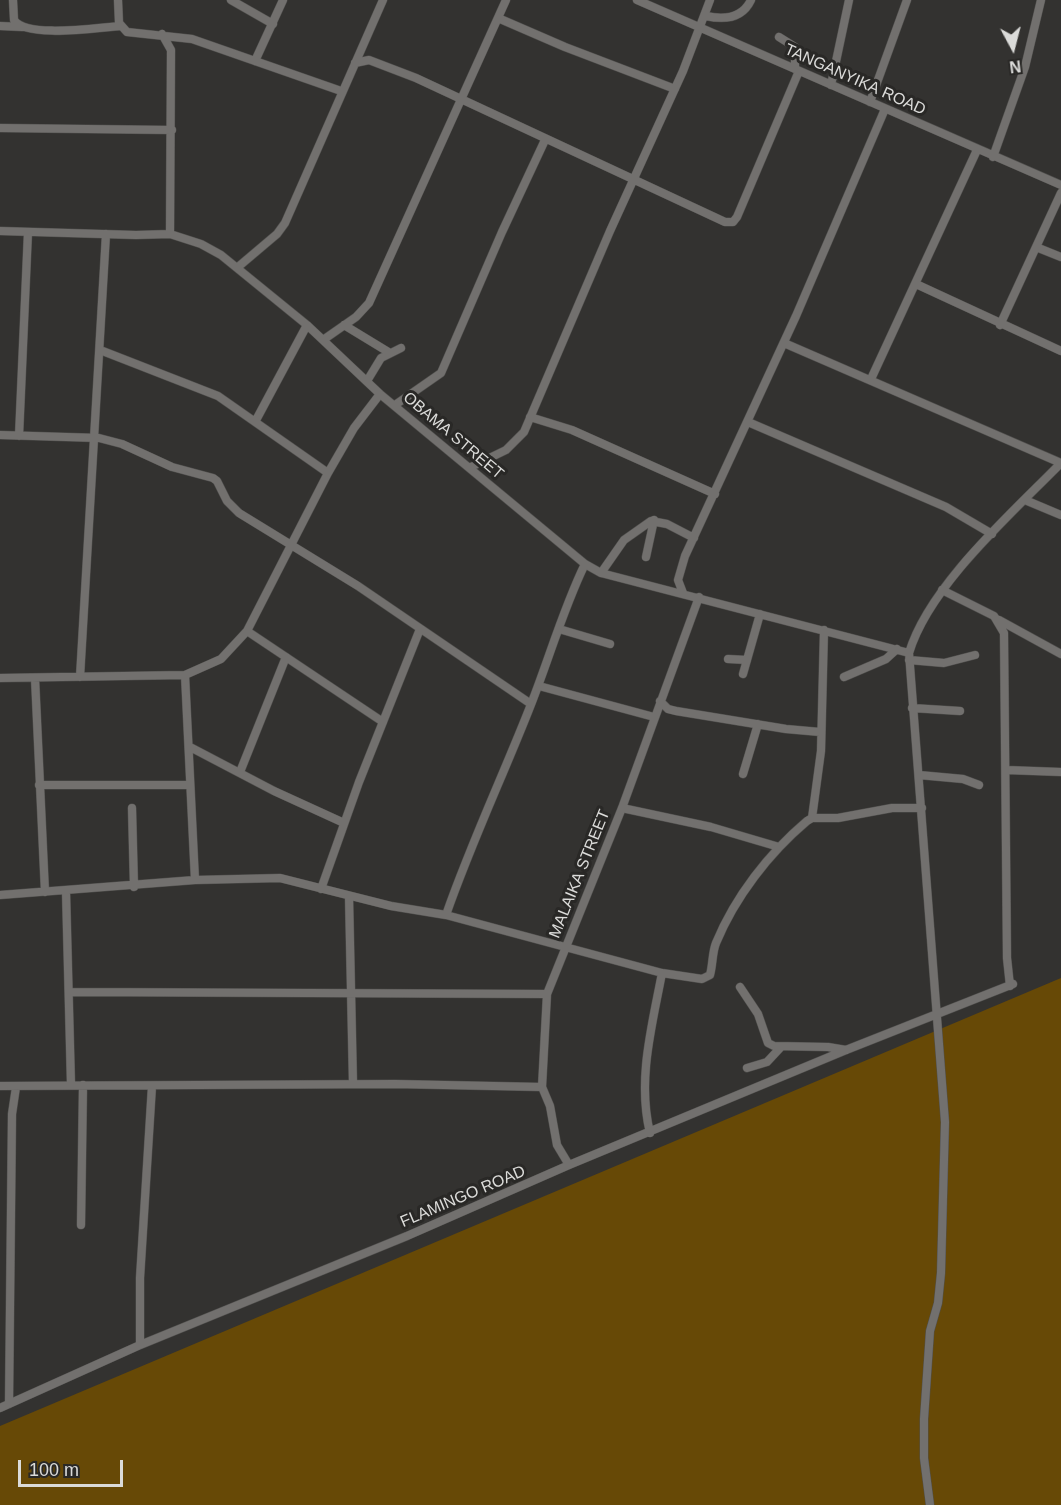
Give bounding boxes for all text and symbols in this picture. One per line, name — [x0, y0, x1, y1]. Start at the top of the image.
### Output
north arrow — [983, 18, 1043, 78]
street label: TANGANYIKA ROAD — [781, 40, 929, 120]
text: N — [1008, 57, 1022, 76]
street label: OBAMA STREET — [399, 388, 507, 484]
street label: MALAIKA STREET — [545, 807, 615, 941]
street label: FLAMINGO ROAD — [397, 1162, 529, 1232]
scale bar — [21, 1448, 126, 1486]
text: 100 m — [29, 1460, 79, 1480]

